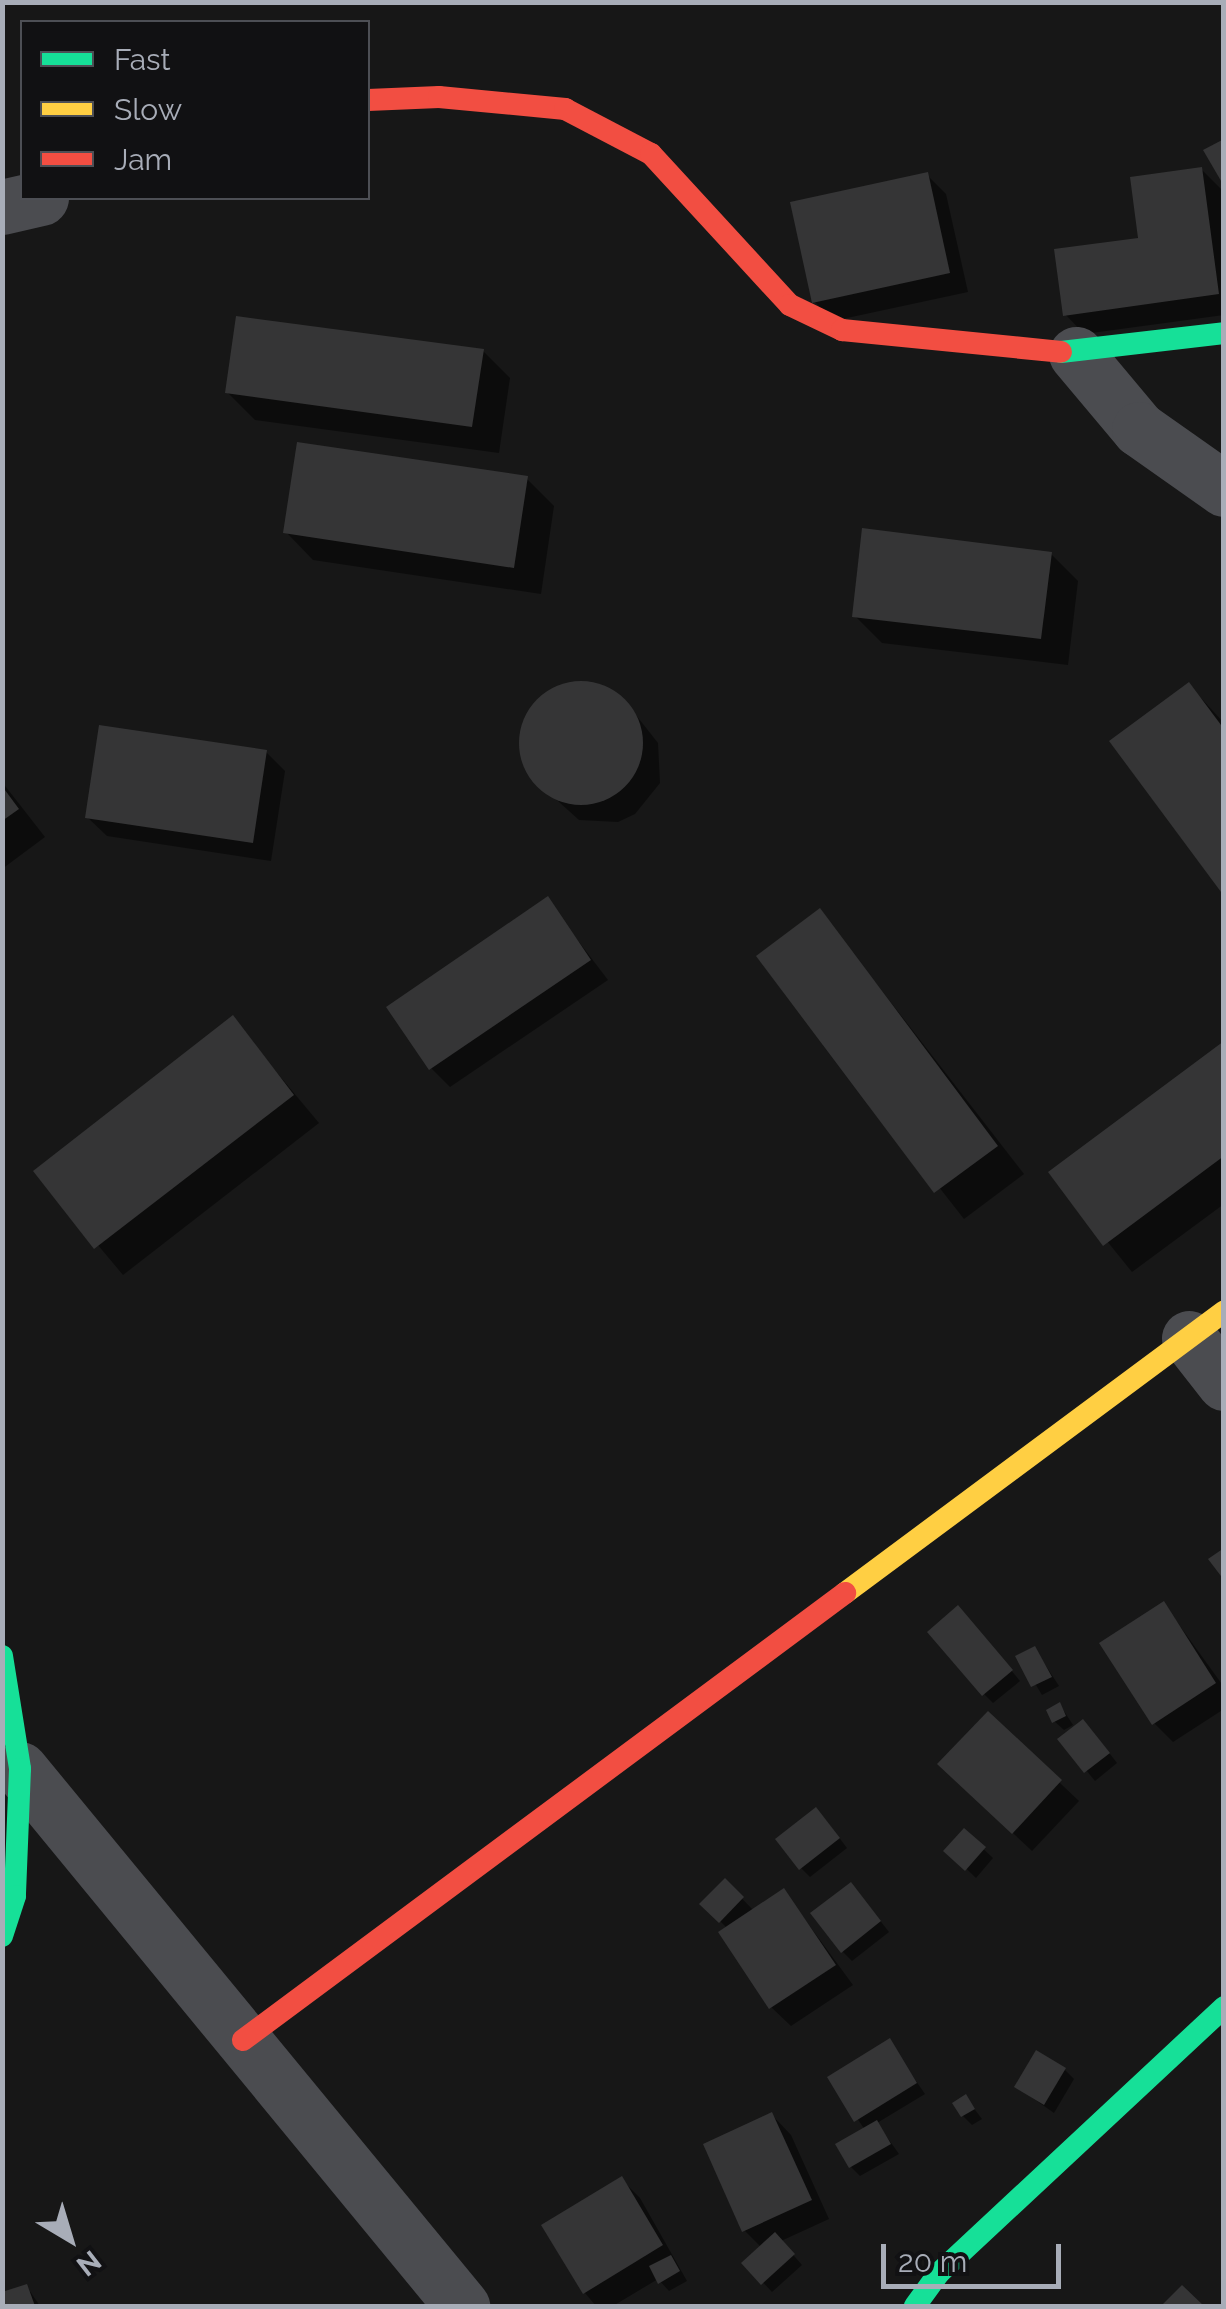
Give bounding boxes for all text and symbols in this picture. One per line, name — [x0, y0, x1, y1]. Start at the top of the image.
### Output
legend — [20, 20, 370, 200]
text: Fast — [114, 42, 171, 77]
text: Slow — [114, 92, 182, 127]
text: Jam — [114, 142, 172, 177]
north arrow — [20, 2189, 120, 2289]
scale bar — [886, 2224, 1066, 2286]
text: N — [70, 2243, 107, 2283]
text: 20 m — [898, 2244, 967, 2279]

